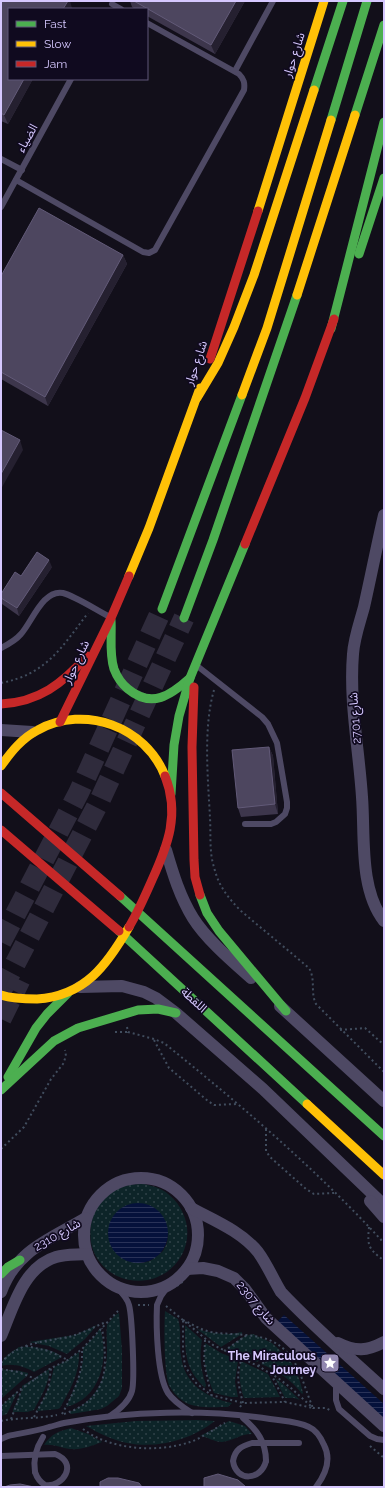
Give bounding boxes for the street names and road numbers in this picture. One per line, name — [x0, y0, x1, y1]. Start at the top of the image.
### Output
street label: شارع حوار — [280, 31, 310, 81]
street label: الضياء — [14, 121, 41, 155]
street label: شارع حوار — [181, 339, 212, 389]
street label: شارع حوار — [59, 638, 94, 688]
street label: شارع 2701 — [346, 692, 366, 744]
street label: اللقطة — [178, 985, 210, 1015]
street label: شارع 2310 — [31, 1216, 84, 1256]
street label: شارع 2307 — [232, 1278, 278, 1329]

